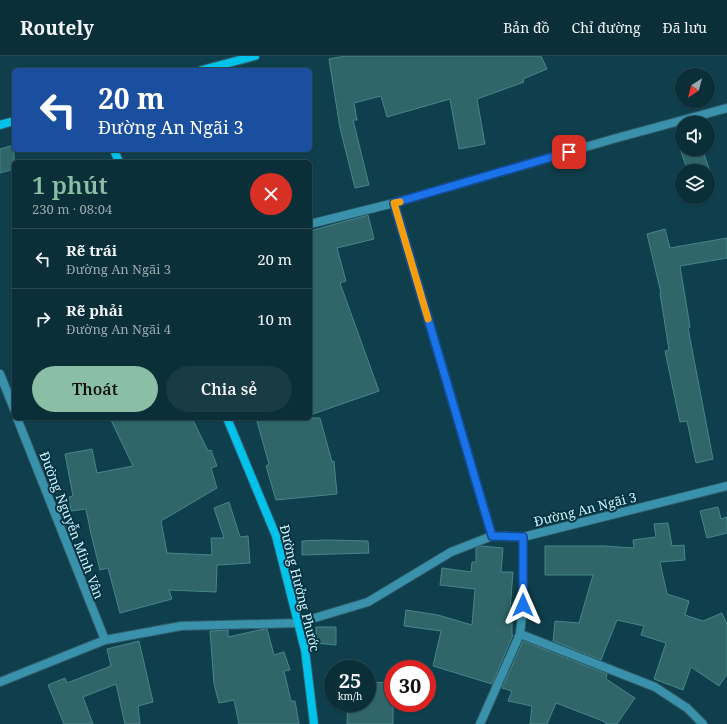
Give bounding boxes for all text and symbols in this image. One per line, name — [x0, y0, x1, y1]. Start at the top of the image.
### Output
text: Routely — [20, 15, 94, 41]
text: Bản đồ — [503, 18, 550, 37]
text: Chỉ đường — [572, 18, 641, 37]
text: Đã lưu — [663, 18, 707, 37]
north arrow — [675, 68, 715, 108]
map controls — [675, 68, 715, 204]
text: 20 m — [98, 79, 165, 117]
icon: left — [32, 84, 84, 136]
text: Đường An Ngãi 3 — [98, 115, 244, 139]
button: sound — [675, 116, 715, 156]
pin — [552, 135, 586, 169]
icon: arrive — [558, 141, 580, 163]
button: layers — [675, 164, 715, 204]
text: 1 phút — [32, 168, 108, 201]
button: close — [250, 173, 292, 215]
text: 230 m · 08:04 — [32, 200, 112, 218]
text: Rẽ trái — [66, 240, 117, 260]
icon: left — [32, 248, 54, 270]
text: 20 m — [257, 249, 292, 269]
text: Đường An Ngãi 3 — [66, 260, 171, 278]
text: Rẽ phải — [66, 300, 123, 320]
icon: right — [32, 308, 54, 330]
text: 10 m — [257, 309, 292, 329]
text: Đường An Ngãi 4 — [66, 320, 171, 338]
button: Thoát — [32, 366, 158, 412]
button: Chia sẻ — [166, 366, 292, 412]
street label: Đường Nguyễn Minh Vân — [36, 449, 109, 602]
street label: Đường An Ngãi 3 — [532, 488, 638, 530]
street label: Đường Hưởng Phước — [276, 523, 324, 653]
position arrow — [502, 584, 544, 626]
speed limit sign: 30 — [384, 660, 436, 712]
text: 25 — [339, 667, 361, 694]
text: km/h — [338, 689, 362, 703]

